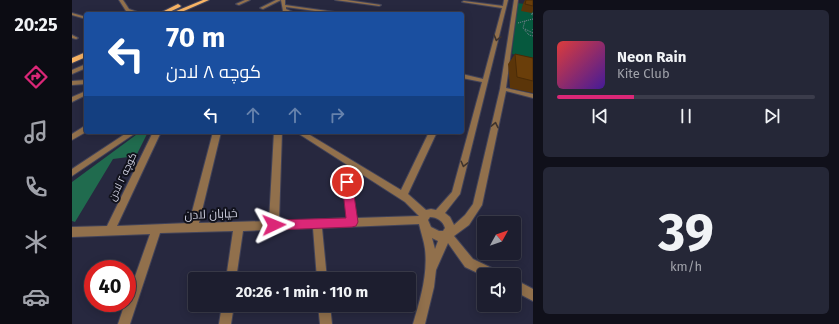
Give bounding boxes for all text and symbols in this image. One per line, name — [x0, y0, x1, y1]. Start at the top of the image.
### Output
text: 20:25 — [14, 14, 58, 36]
text: 70 m — [166, 21, 225, 54]
icon: left — [100, 28, 152, 80]
one-way arrow — [493, 35, 501, 41]
text: Neon Rain — [617, 48, 686, 66]
text: کوچه ۸ لادن — [166, 61, 261, 83]
icon: directions — [22, 63, 50, 91]
text: Kite Club — [617, 66, 670, 81]
icon: left — [200, 104, 222, 126]
icon: ahead — [242, 104, 264, 126]
icon: ahead — [284, 104, 306, 126]
icon: right — [326, 104, 348, 126]
icon: previous — [589, 105, 611, 127]
icon: pause — [675, 105, 697, 127]
icon: next — [761, 105, 783, 127]
icon: music — [22, 118, 50, 146]
one-way arrow — [491, 122, 499, 128]
street label: کوچه ۲ لادن — [107, 151, 139, 203]
one-way arrow — [460, 160, 469, 167]
pin — [330, 165, 364, 199]
icon: arrive — [336, 171, 358, 193]
icon: phone — [22, 173, 50, 201]
text: 39 — [658, 201, 714, 264]
position arrow — [253, 204, 295, 246]
street label: خیابان لادن — [184, 206, 238, 222]
north arrow — [477, 216, 521, 260]
map controls — [477, 216, 521, 312]
icon: climate — [22, 228, 50, 256]
text: km/h — [670, 259, 702, 274]
speed limit sign: 40 — [84, 260, 136, 312]
button: sound — [477, 268, 521, 312]
icon: car — [22, 283, 50, 311]
text: 20:26 · 1 min · 110 m — [236, 283, 368, 301]

